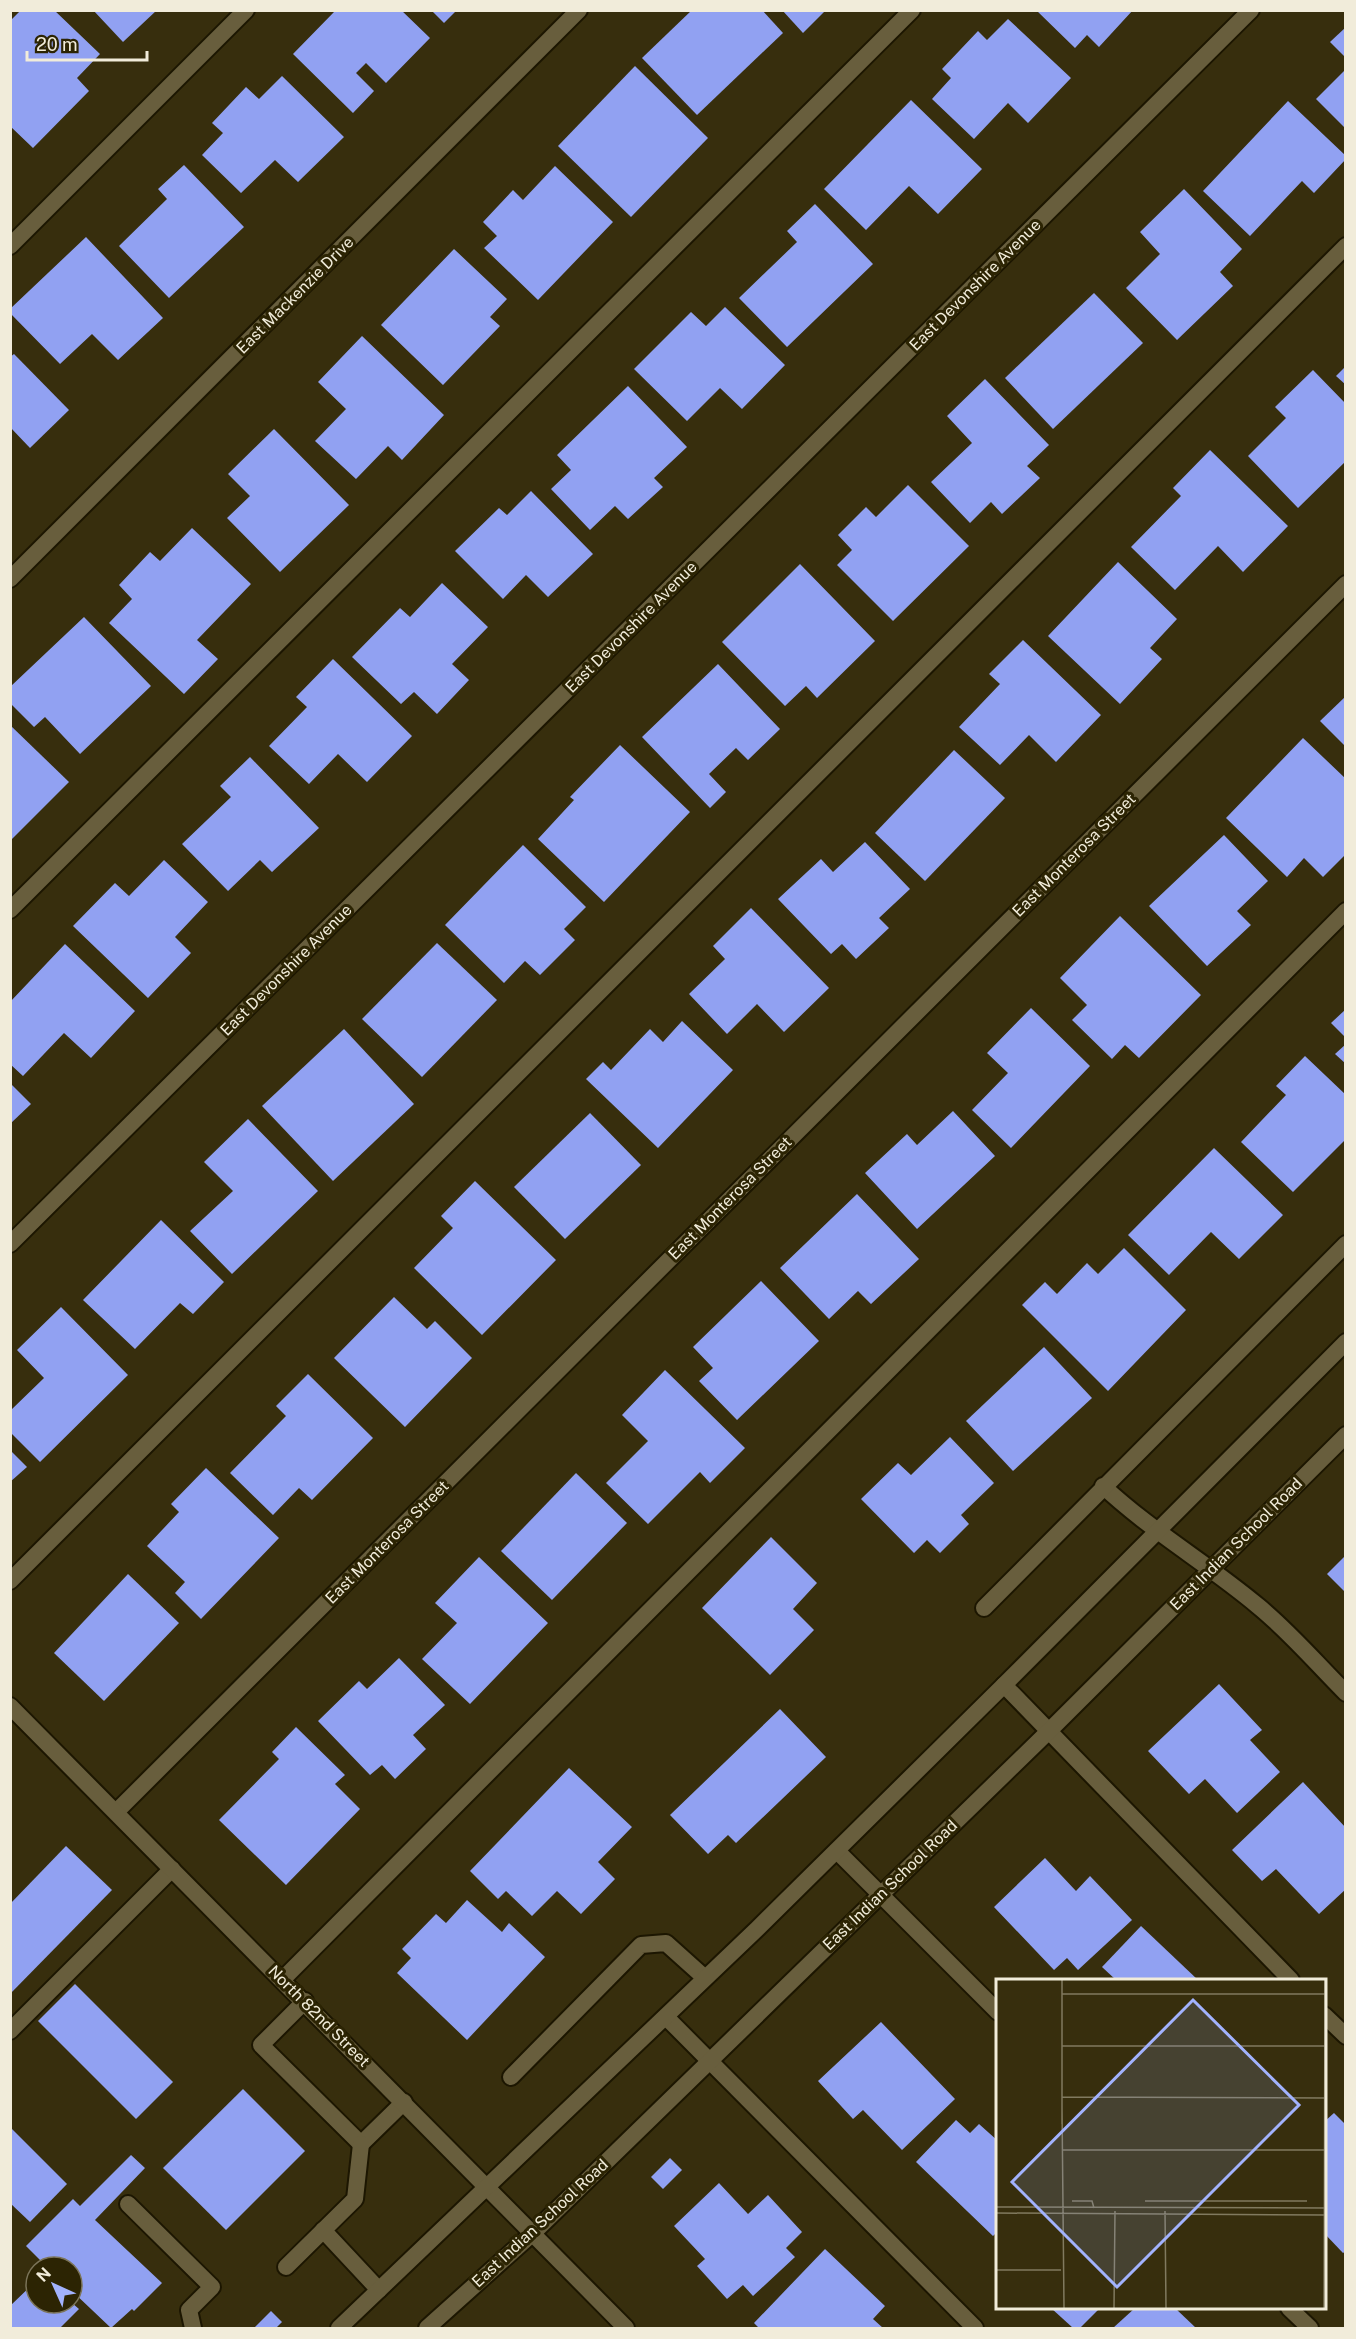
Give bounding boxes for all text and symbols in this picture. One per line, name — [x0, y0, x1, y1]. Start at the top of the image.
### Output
scale bar — [27, 24, 147, 62]
text: 20 m — [36, 34, 78, 55]
street label: East Devonshire Avenue — [905, 215, 1045, 355]
street label: East Mackenzie Drive — [232, 232, 358, 358]
street label: East Devonshire Avenue — [561, 557, 701, 697]
street label: East Monterosa Street — [1008, 789, 1140, 921]
street label: East Devonshire Avenue — [216, 900, 356, 1040]
street label: East Monterosa Street — [664, 1132, 796, 1264]
street label: East Indian School Road — [1166, 1474, 1306, 1614]
street label: East Monterosa Street — [321, 1476, 453, 1608]
street label: East Indian School Road — [819, 1816, 961, 1954]
street label: North 82nd Street — [264, 1961, 374, 2071]
inset map — [996, 1979, 1326, 2309]
street label: East Indian School Road — [468, 2155, 612, 2291]
north arrow — [24, 2255, 84, 2315]
text: N — [33, 2264, 55, 2286]

